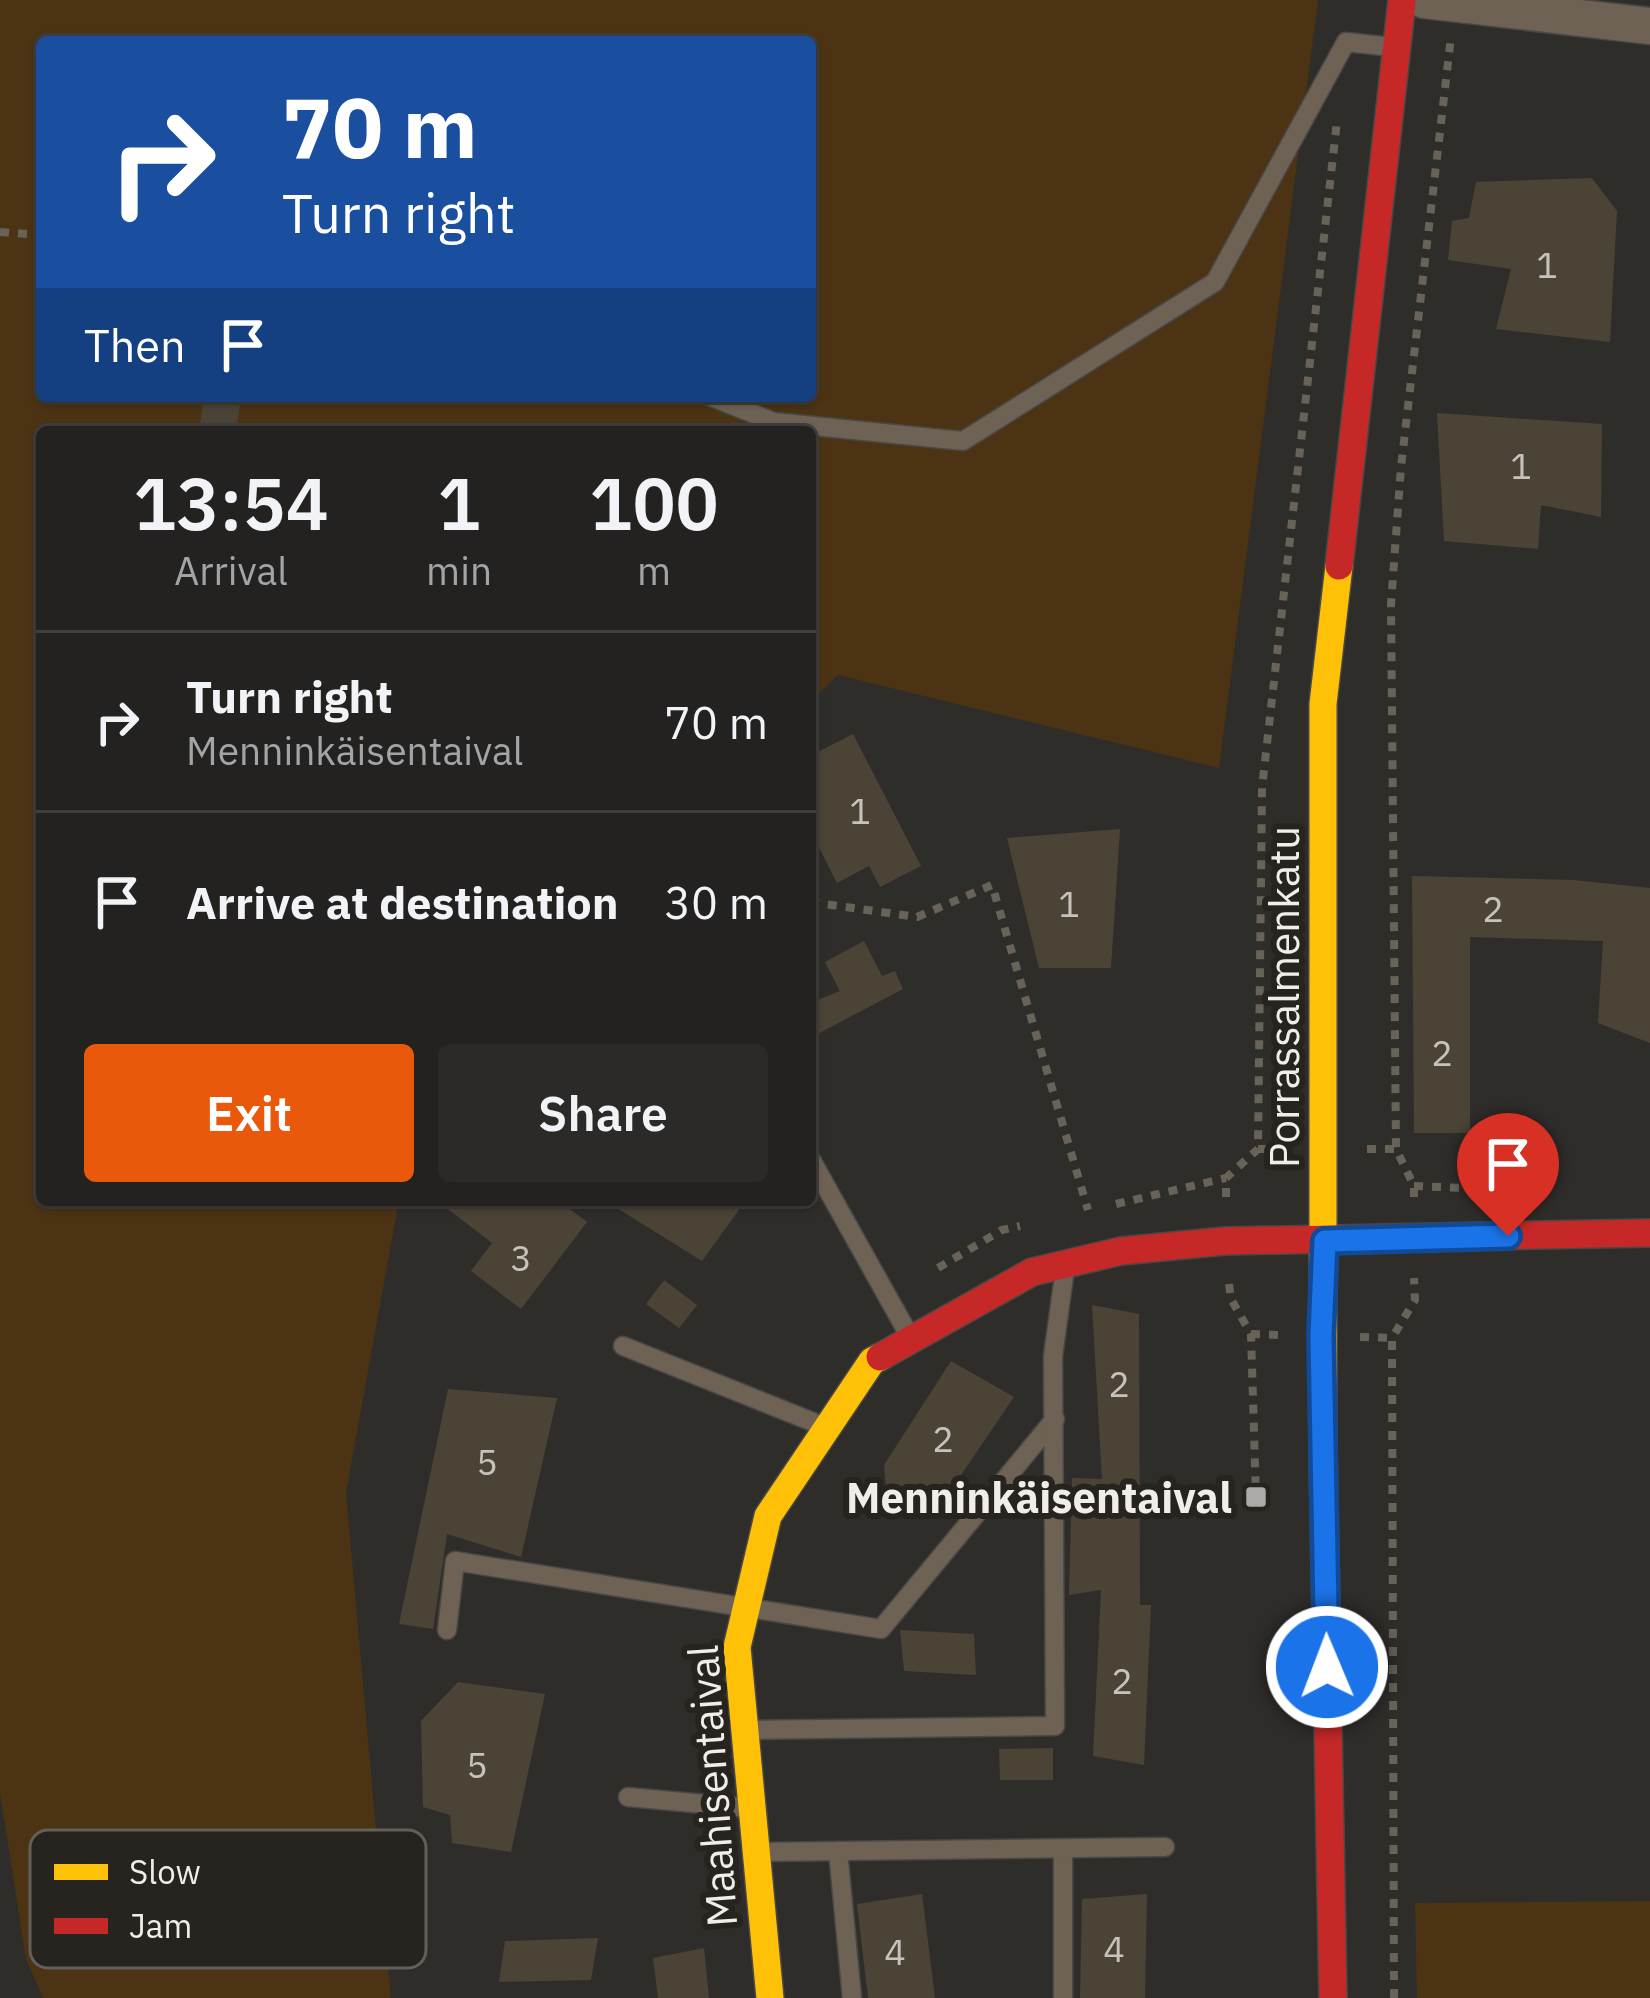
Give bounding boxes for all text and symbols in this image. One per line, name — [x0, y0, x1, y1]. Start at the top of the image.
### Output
text: 70 m — [282, 72, 478, 181]
icon: right — [84, 84, 240, 240]
text: Turn right — [282, 178, 516, 248]
house number: 1 — [1536, 241, 1558, 288]
icon: arrive — [210, 312, 276, 378]
text: Then — [84, 316, 186, 374]
house number: 1 — [1510, 442, 1532, 489]
text: 13:54 — [133, 456, 329, 550]
text: 1 — [437, 456, 481, 550]
text: 100 — [589, 456, 719, 550]
text: Arrival — [174, 545, 288, 596]
text: min — [426, 545, 492, 596]
text: m — [637, 545, 671, 596]
text: Turn right — [186, 667, 393, 725]
icon: right — [84, 689, 150, 755]
text: 70 m — [664, 693, 768, 751]
text: Menninkäisentaival — [186, 725, 523, 776]
house number: 1 — [849, 787, 871, 834]
street label: Porrassalmenkatu — [1256, 826, 1311, 1168]
icon: arrive — [84, 869, 150, 935]
text: Arrive at destination — [186, 873, 619, 931]
text: 30 m — [664, 873, 768, 931]
house number: 1 — [1058, 880, 1080, 927]
house number: 2 — [1482, 885, 1504, 932]
house number: 2 — [1431, 1029, 1453, 1076]
button: Exit — [84, 1044, 414, 1182]
button: Share — [438, 1044, 768, 1182]
pin — [1457, 1113, 1559, 1236]
icon: arrive — [1475, 1131, 1541, 1197]
house number: 3 — [510, 1234, 532, 1281]
house number: 2 — [1108, 1360, 1130, 1407]
house number: 2 — [932, 1415, 954, 1462]
house number: 5 — [476, 1438, 498, 1485]
place label: Menninkäisentaival — [846, 1470, 1232, 1525]
marker: Menninkäisentaival — [1243, 1484, 1269, 1510]
position arrow — [1264, 1604, 1390, 1730]
street label: Maahisentaival — [675, 1643, 749, 1929]
house number: 2 — [1111, 1657, 1133, 1704]
house number: 5 — [466, 1741, 488, 1788]
legend — [30, 1830, 426, 1968]
text: Slow — [129, 1850, 201, 1893]
text: Jam — [129, 1904, 192, 1947]
house number: 4 — [1103, 1925, 1125, 1972]
house number: 4 — [884, 1928, 906, 1975]

